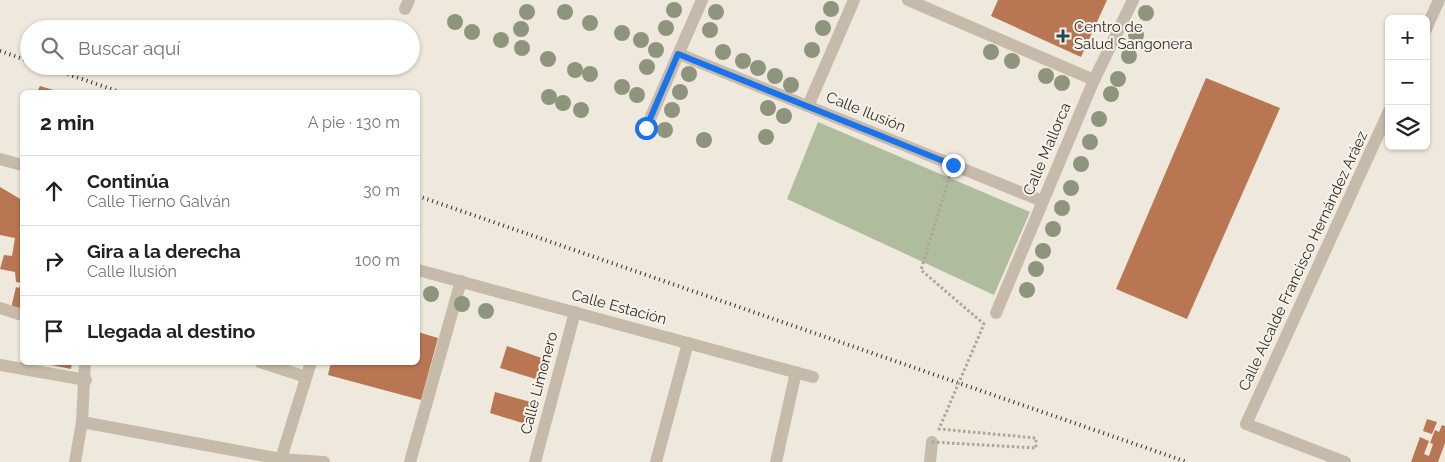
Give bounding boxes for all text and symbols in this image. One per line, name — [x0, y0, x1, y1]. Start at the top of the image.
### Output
map controls — [1385, 15, 1430, 150]
button: + — [1385, 15, 1430, 60]
place label: Centro de Salud Sangonera — [1074, 18, 1193, 53]
search box — [20, 20, 420, 75]
marker: Centro de Salud Sangonera — [1056, 29, 1070, 43]
icon: search — [38, 34, 66, 62]
text: Buscar aquí — [78, 37, 180, 59]
button: − — [1385, 60, 1430, 105]
street label: Calle Ilusión — [824, 88, 908, 136]
street label: Calle Mallorca — [1019, 100, 1075, 198]
button: layers — [1385, 105, 1430, 150]
text: 2 min — [40, 110, 94, 135]
text: A pie · 130 m — [308, 113, 400, 132]
route start — [635, 117, 658, 140]
street label: Calle Alcalde Francisco Hernández Aráez — [1235, 128, 1371, 394]
route end — [942, 154, 965, 177]
text: Continúa — [87, 170, 169, 192]
icon: ahead — [40, 177, 68, 205]
text: 30 m — [363, 181, 400, 200]
text: Calle Tierno Galván — [87, 192, 230, 211]
text: Gira a la derecha — [87, 240, 241, 262]
icon: right — [40, 247, 68, 275]
text: 100 m — [355, 251, 400, 270]
text: Calle Ilusión — [87, 262, 177, 281]
street label: Calle Estación — [569, 286, 669, 328]
icon: arrive — [40, 317, 68, 345]
text: Llegada al destino — [87, 320, 255, 342]
street label: Calle Limonero — [517, 330, 561, 436]

